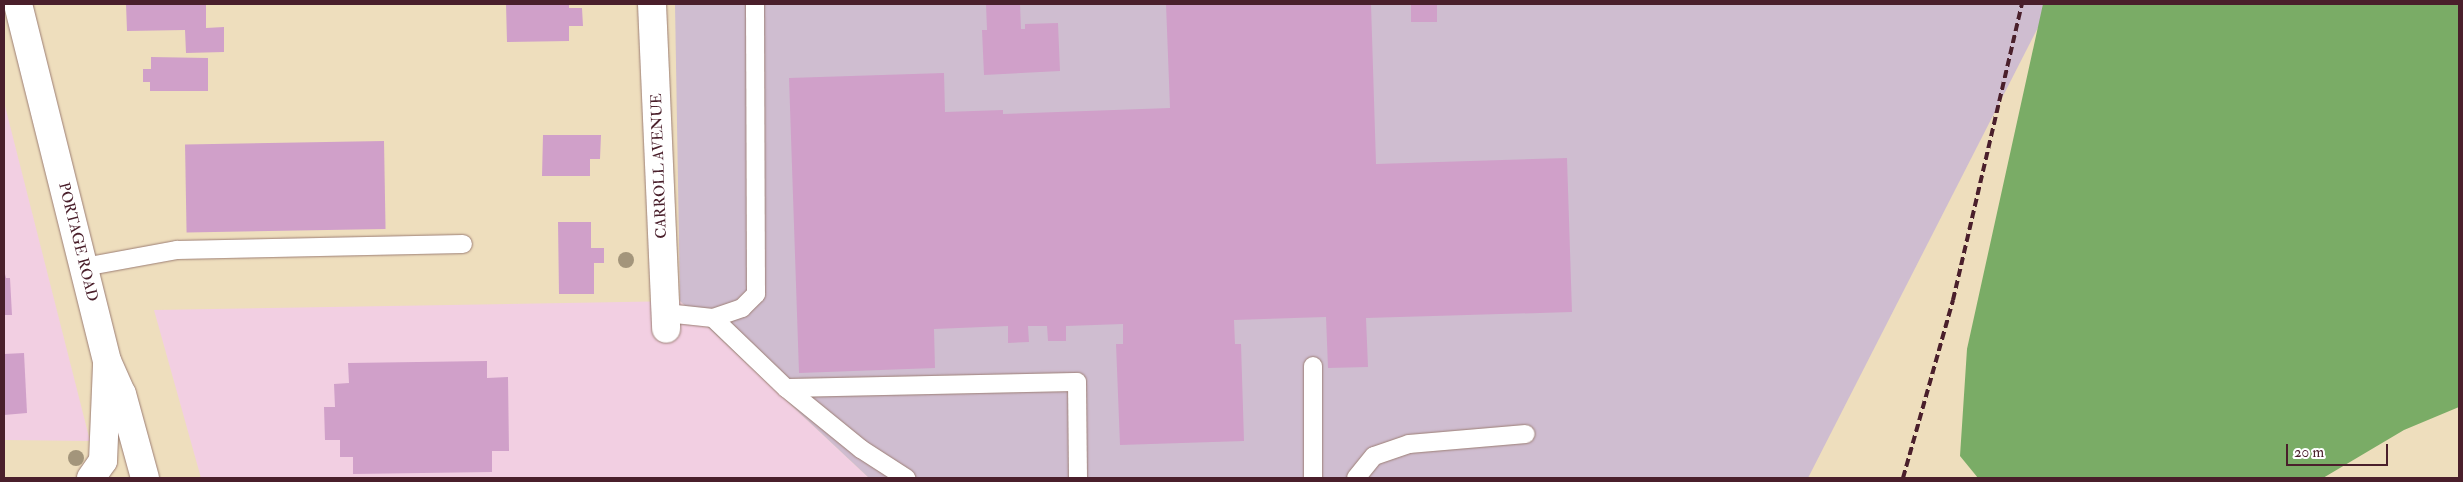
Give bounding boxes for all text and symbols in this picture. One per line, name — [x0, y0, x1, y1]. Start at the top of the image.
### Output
street label: CARROLL AVENUE — [647, 93, 671, 239]
street label: PORTAGE ROAD — [55, 181, 101, 303]
scale bar — [2288, 434, 2390, 466]
text: 20 m — [2294, 443, 2324, 462]

